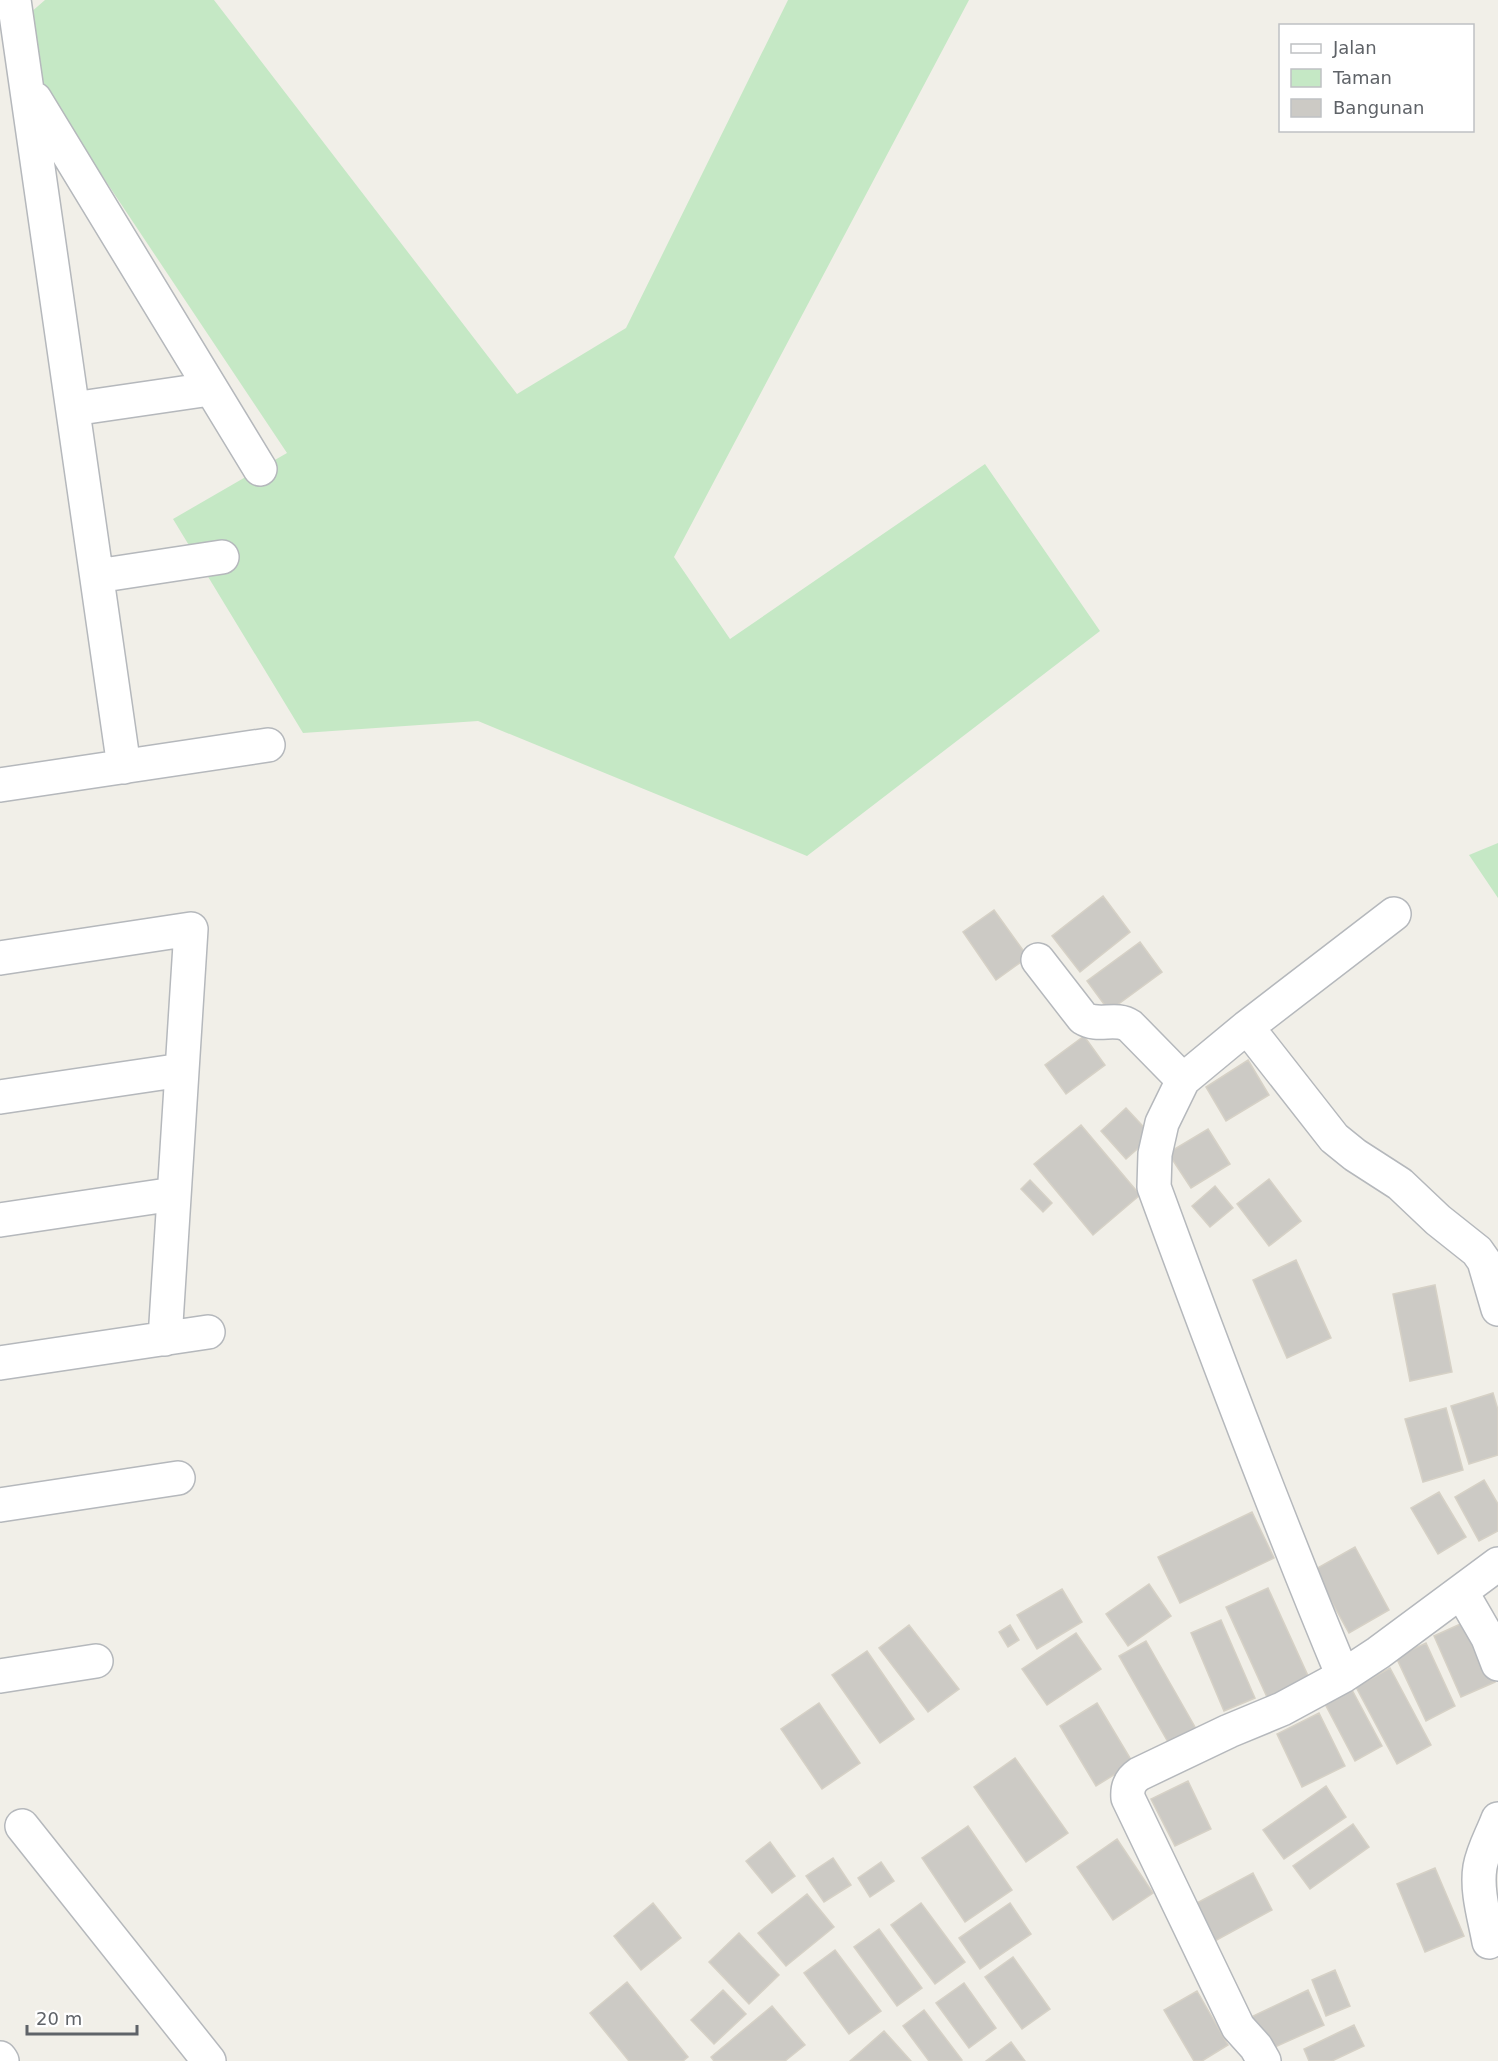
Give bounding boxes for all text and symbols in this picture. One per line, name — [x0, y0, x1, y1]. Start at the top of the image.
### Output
legend — [1279, 24, 1474, 132]
text: Jalan — [1332, 37, 1377, 58]
text: Taman — [1332, 67, 1392, 88]
text: Bangunan — [1333, 97, 1424, 118]
scale bar — [27, 1998, 136, 2036]
text: 20 m — [36, 2008, 82, 2029]

